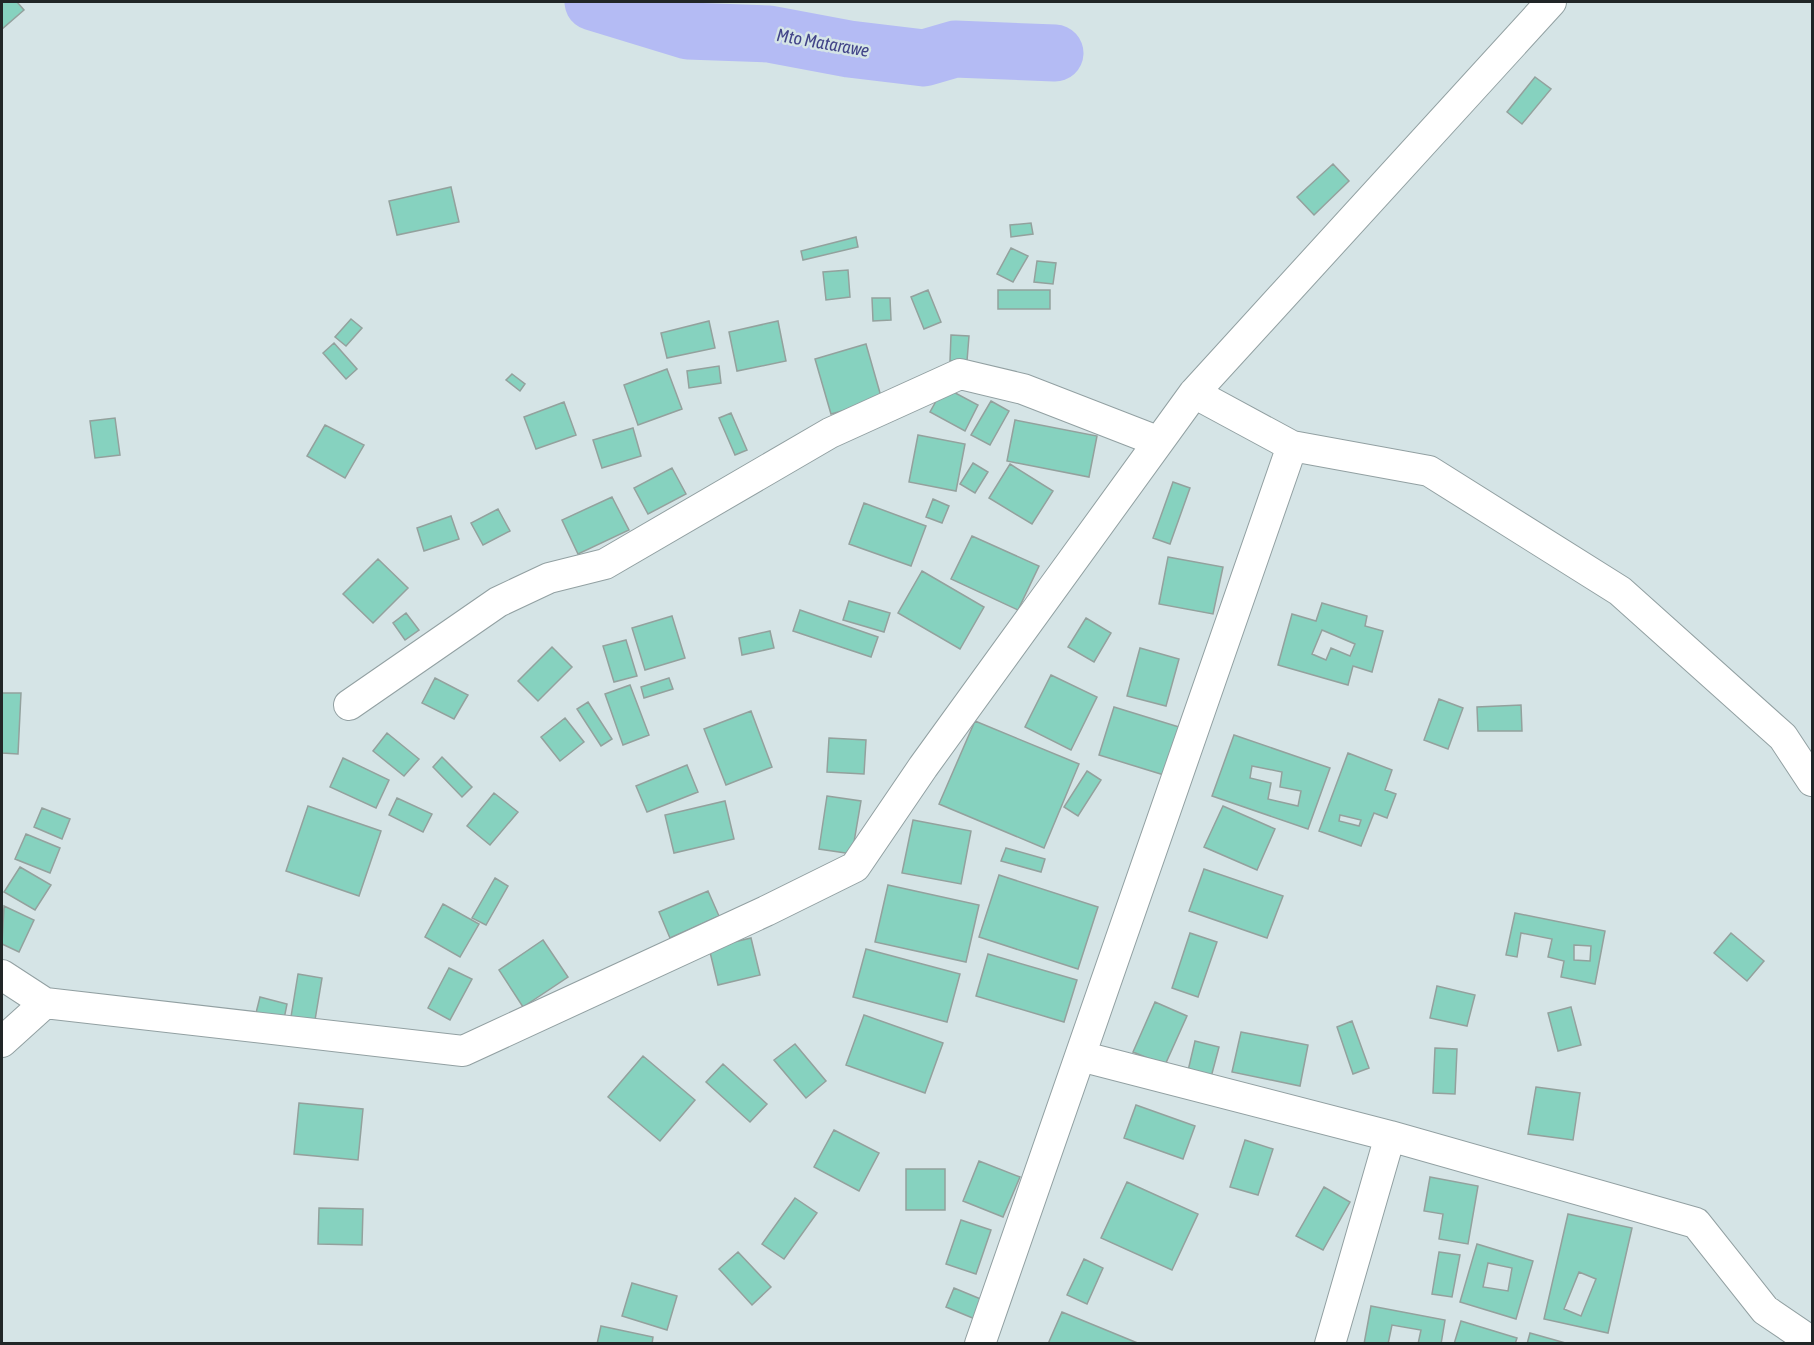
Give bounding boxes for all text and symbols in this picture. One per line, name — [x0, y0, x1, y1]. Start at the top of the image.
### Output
water label: Mto Matarawe — [775, 24, 871, 61]

